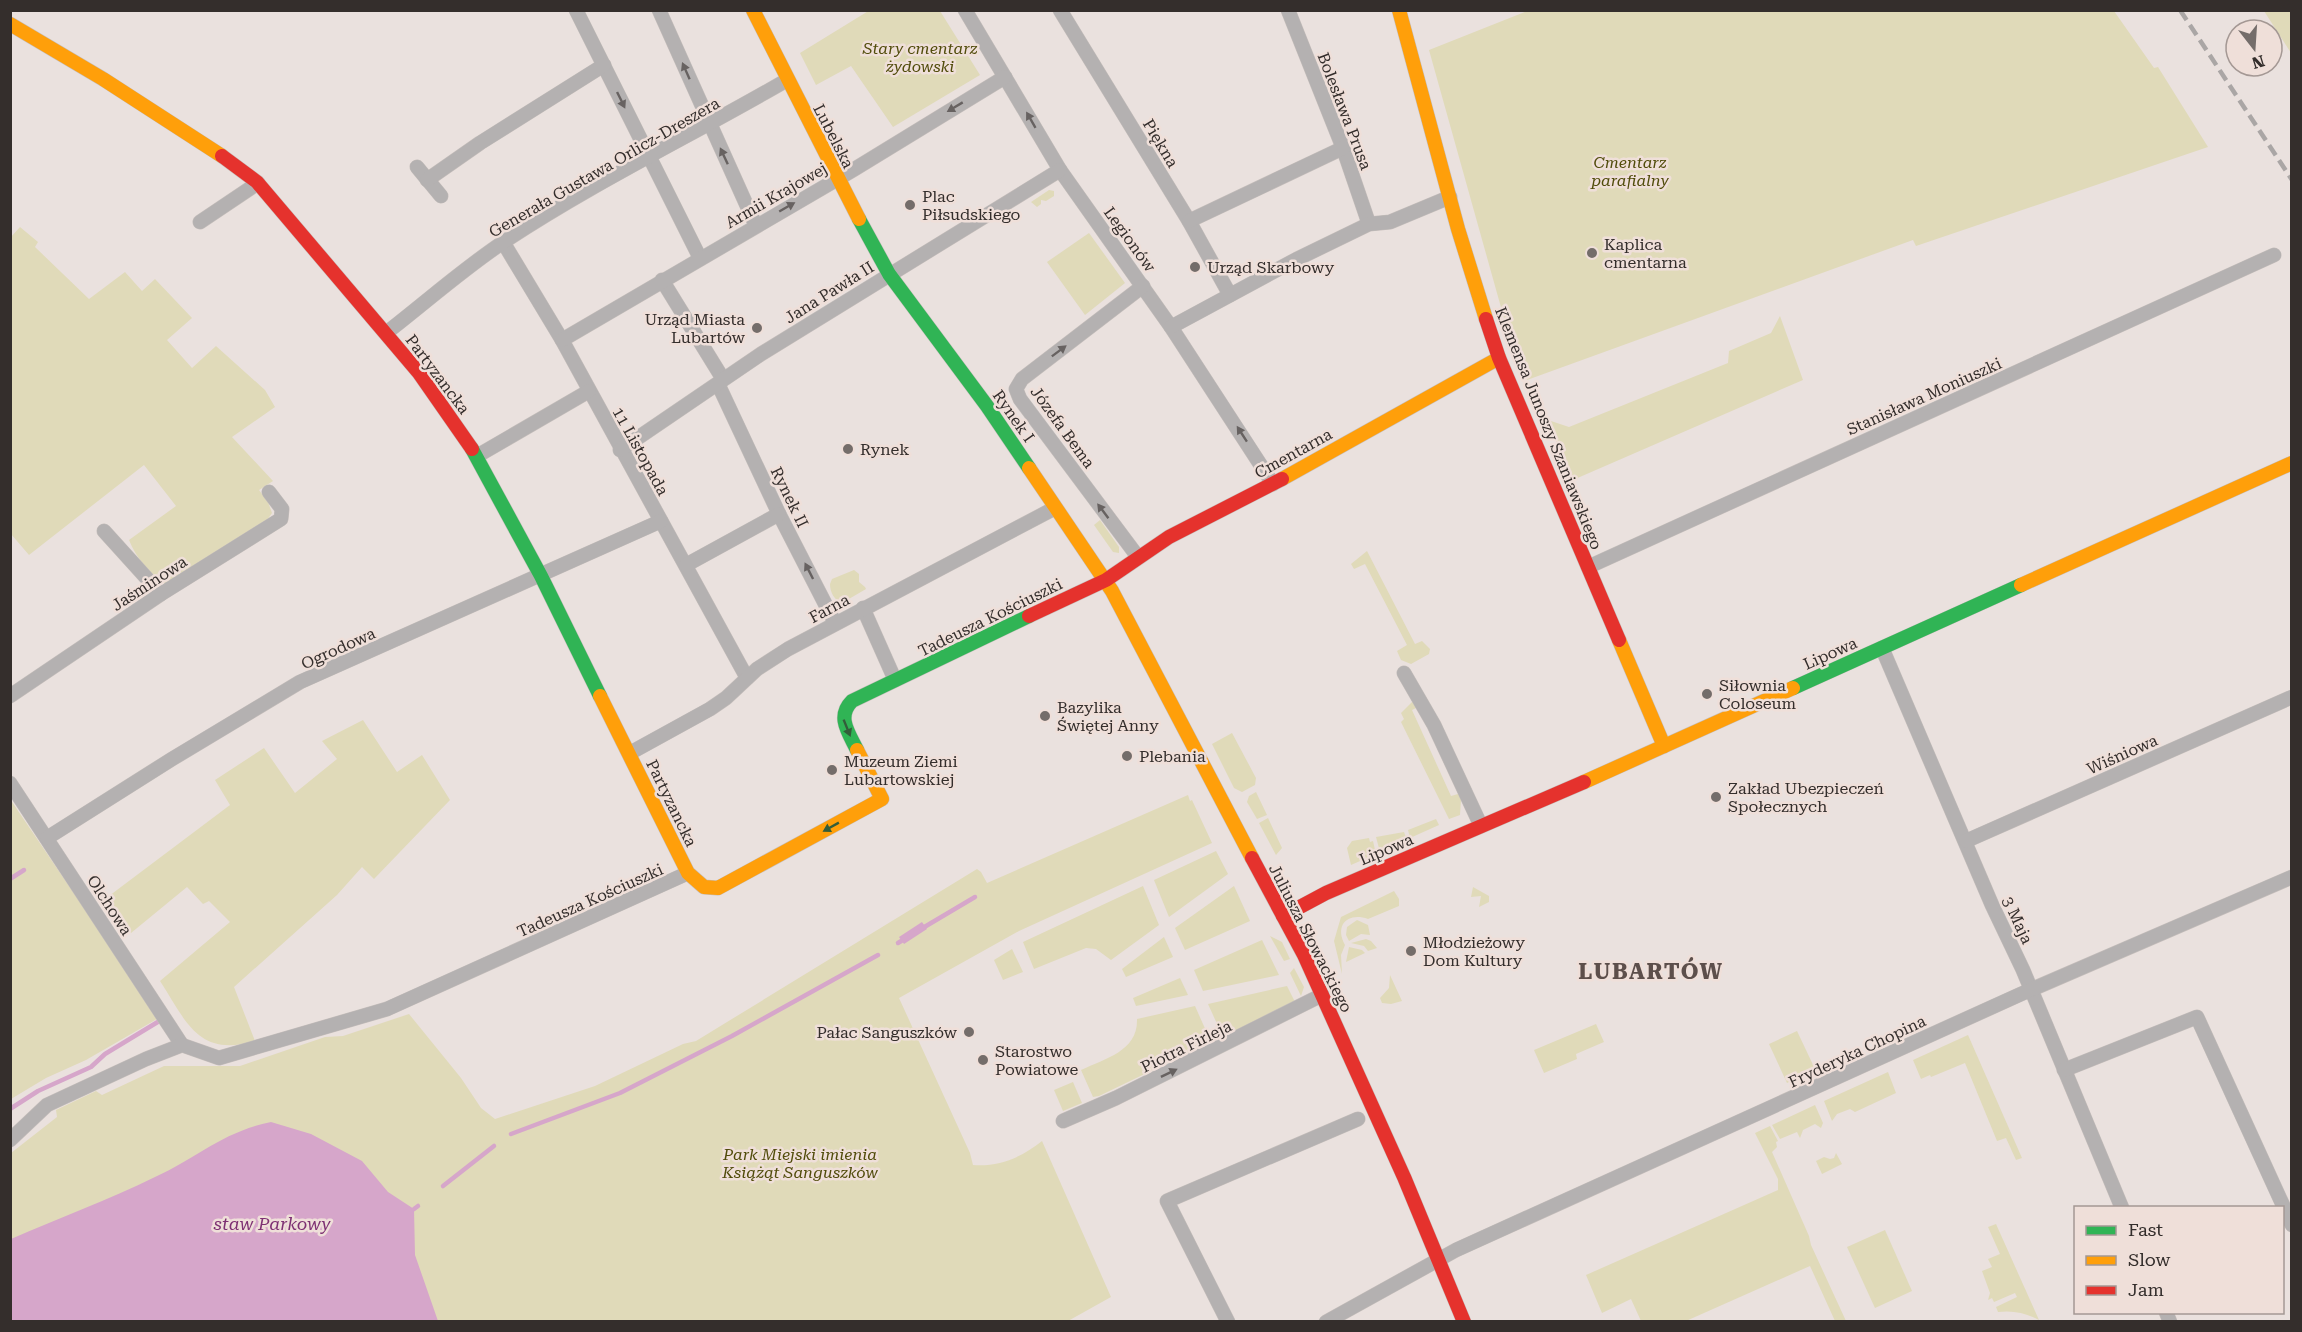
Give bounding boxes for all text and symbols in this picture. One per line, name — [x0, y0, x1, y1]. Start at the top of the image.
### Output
north arrow — [2224, 18, 2284, 78]
park label: Stary cmentarz żydowski — [862, 39, 977, 76]
street label: Bolesława Prusa — [1313, 50, 1376, 173]
text: N — [2250, 51, 2267, 73]
one-way arrow — [681, 63, 690, 80]
one-way arrow — [617, 92, 626, 109]
street label: Generała Gustawa Orlicz-Dreszera — [486, 93, 723, 241]
street label: Lubelska — [809, 101, 858, 172]
one-way arrow — [947, 102, 963, 113]
one-way arrow — [1025, 112, 1036, 128]
street label: Piękna — [1139, 116, 1183, 171]
one-way arrow — [719, 148, 728, 165]
park label: Cmentarz parafialny — [1590, 153, 1670, 190]
street label: Armii Krajowej — [722, 159, 830, 232]
place label: Plac Piłsudskiego — [922, 187, 1021, 224]
marker: Plac Piłsudskiego — [903, 198, 917, 212]
one-way arrow — [779, 202, 795, 213]
street label: Legionów — [1100, 203, 1160, 276]
place label: Kaplica cmentarna — [1604, 235, 1687, 272]
marker: Kaplica cmentarna — [1585, 246, 1599, 260]
street label: Jana Pawła II — [781, 257, 877, 327]
place label: Urząd Skarbowy — [1207, 258, 1335, 277]
marker: Urząd Skarbowy — [1188, 260, 1202, 274]
street label: Klemensa Junoszy Szaniawskiego — [1491, 304, 1606, 552]
place label: Urząd Miasta Lubartów — [644, 310, 746, 347]
marker: Urząd Miasta Lubartów — [750, 321, 764, 335]
street label: Partyzancka — [402, 331, 474, 418]
one-way arrow — [1051, 344, 1067, 357]
street label: Stanisława Moniuszki — [1844, 354, 2004, 439]
street label: Józefa Bema — [1027, 383, 1099, 472]
street label: Rynek I — [989, 387, 1038, 446]
street label: 11 Listopada — [608, 404, 673, 499]
street label: Cmentarna — [1251, 424, 1335, 482]
one-way arrow — [1236, 426, 1247, 443]
place label: Rynek — [860, 440, 909, 459]
marker: Rynek — [841, 442, 855, 456]
street label: Rynek II — [767, 464, 812, 531]
one-way arrow — [1097, 503, 1109, 519]
street label: Jaśminowa — [108, 552, 191, 615]
one-way arrow — [804, 562, 814, 580]
street label: Tadeusza Kościuszki — [915, 574, 1065, 661]
street label: Farna — [806, 590, 853, 627]
street label: Ogrodowa — [298, 623, 379, 673]
street label: Lipowa — [1800, 633, 1860, 674]
place label: Siłownia Coloseum — [1719, 676, 1796, 713]
marker: Siłownia Coloseum — [1700, 687, 1714, 701]
place label: Bazylika Świętej Anny — [1057, 698, 1159, 735]
marker: Bazylika Świętej Anny — [1038, 709, 1052, 723]
one-way arrow — [842, 719, 852, 737]
street label: Wiśniowa — [2084, 730, 2161, 779]
place label: Plebania — [1139, 747, 1206, 766]
marker: Plebania — [1120, 749, 1134, 763]
place label: Muzeum Ziemi Lubartowskiej — [844, 752, 958, 789]
street label: Partyzancka — [642, 757, 701, 850]
marker: Muzeum Ziemi Lubartowskiej — [825, 763, 839, 777]
place label: Zakład Ubezpieczeń Społecznych — [1728, 779, 1884, 816]
marker: Zakład Ubezpieczeń Społecznych — [1709, 790, 1723, 804]
one-way arrow — [822, 822, 839, 832]
street label: Lipowa — [1356, 830, 1416, 869]
street label: Tadeusza Kościuszki — [514, 860, 666, 941]
street label: Juliusza Słowackiego — [1265, 861, 1356, 1016]
street label: Olchowa — [83, 872, 136, 939]
street label: 3 Maja — [1998, 893, 2037, 947]
place label: Młodzieżowy Dom Kultury — [1423, 933, 1525, 970]
marker: Młodzieżowy Dom Kultury — [1404, 944, 1418, 958]
district label: LUBARTÓW — [1578, 957, 1724, 984]
street label: Fryderyka Chopina — [1786, 1011, 1929, 1092]
street label: Piotra Firleja — [1138, 1016, 1235, 1077]
place label: Pałac Sanguszków — [816, 1023, 958, 1042]
marker: Pałac Sanguszków — [962, 1025, 976, 1039]
place label: Starostwo Powiatowe — [995, 1042, 1079, 1079]
marker: Starostwo Powiatowe — [976, 1053, 990, 1067]
one-way arrow — [1160, 1068, 1178, 1078]
park label: Park Miejski imienia Książąt Sanguszków — [721, 1145, 878, 1182]
legend — [2074, 1206, 2284, 1314]
water label: staw Parkowy — [214, 1213, 331, 1234]
text: Fast — [2128, 1219, 2163, 1240]
text: Slow — [2128, 1249, 2170, 1270]
text: Jam — [2128, 1279, 2164, 1300]

